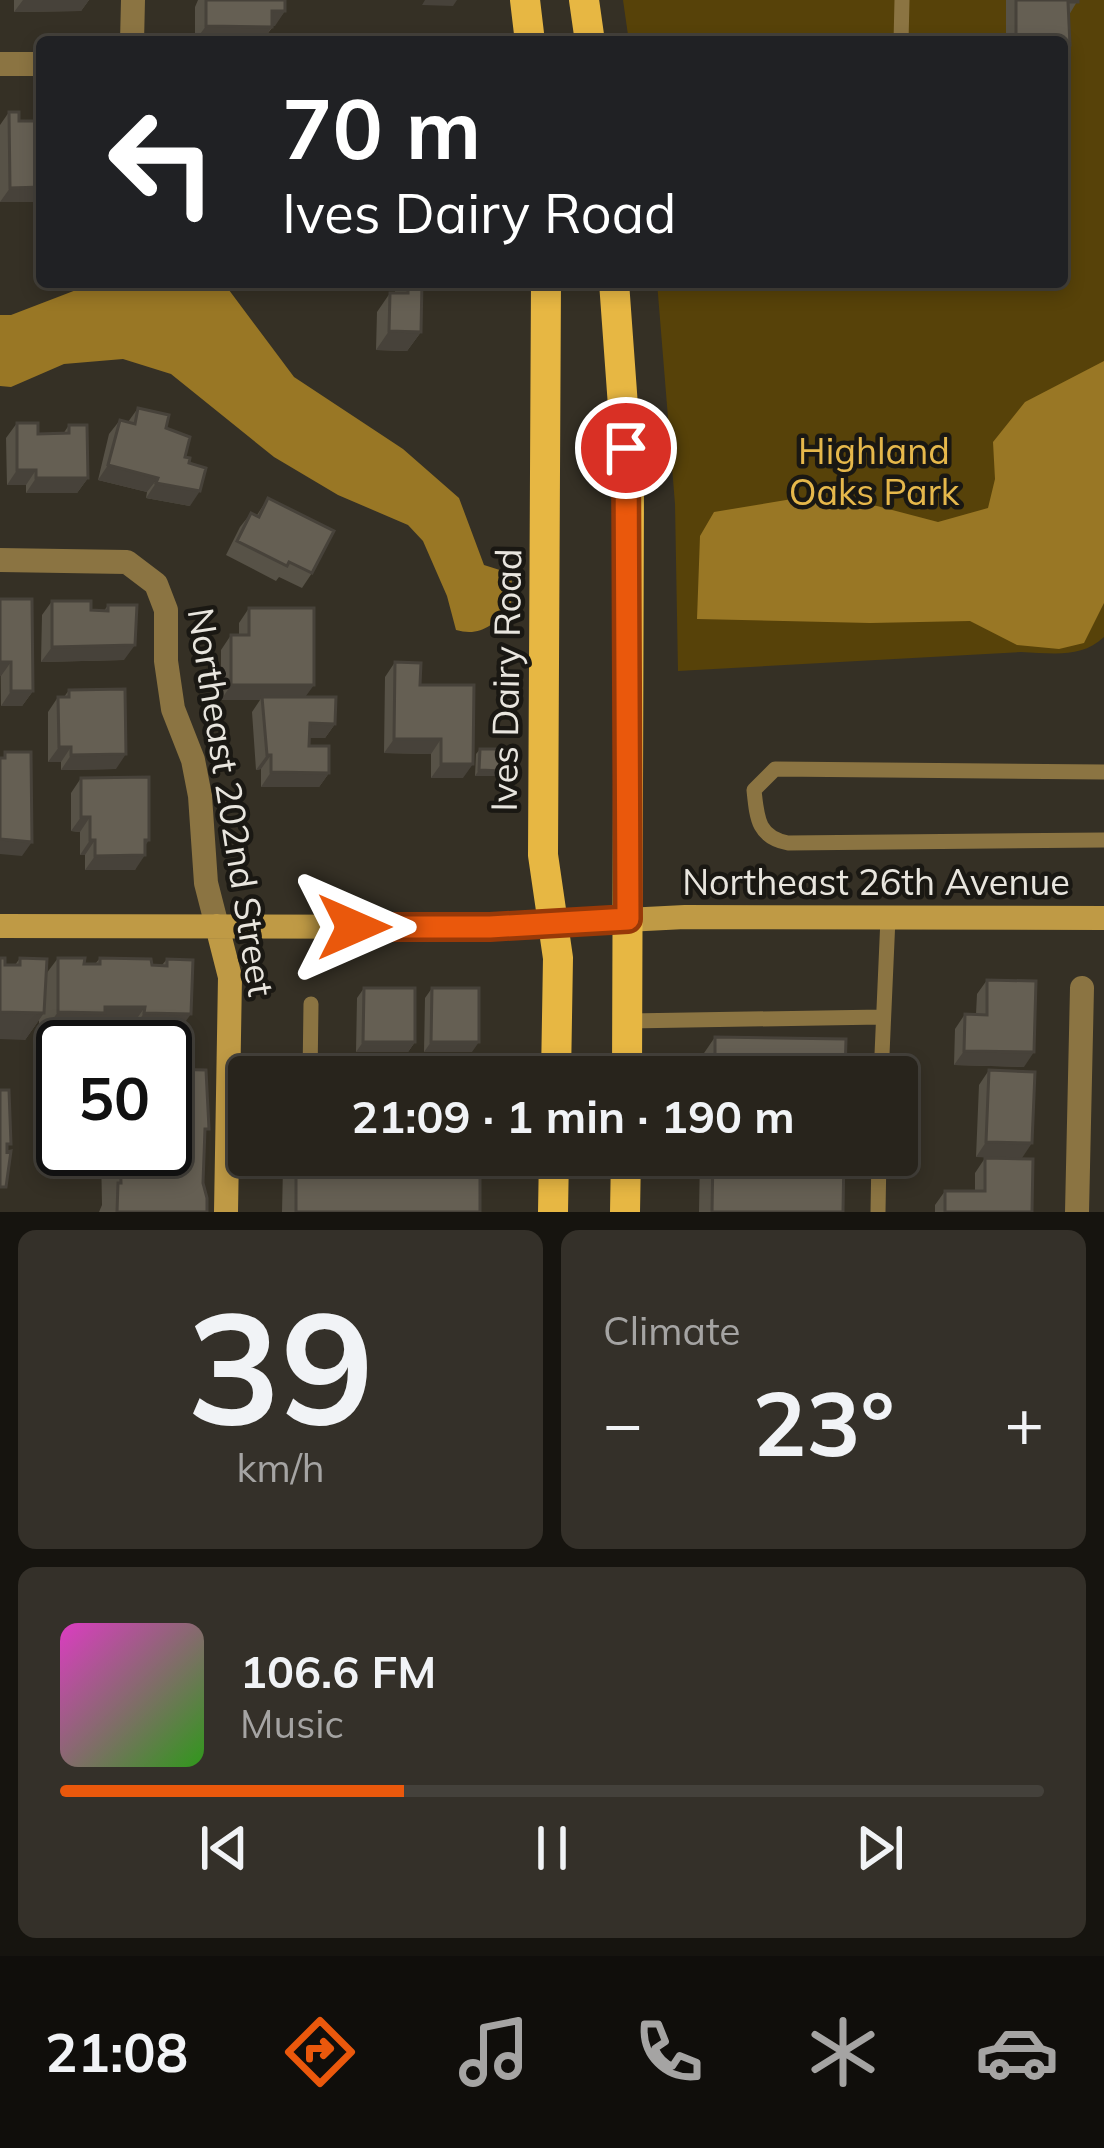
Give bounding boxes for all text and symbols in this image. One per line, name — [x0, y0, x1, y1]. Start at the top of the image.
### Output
text: 70 m — [282, 75, 481, 180]
icon: left — [84, 84, 240, 240]
text: Ives Dairy Road — [282, 179, 676, 247]
pin — [575, 397, 677, 499]
icon: arrive — [593, 415, 659, 481]
park label: Highland Oaks Park — [789, 428, 960, 514]
street label: Ives Dairy Road — [481, 548, 530, 812]
street label: Northeast 202nd Street — [179, 605, 284, 999]
street label: Northeast 26th Avenue — [682, 859, 1070, 904]
position arrow — [291, 864, 417, 990]
speed limit sign: 50 — [36, 1020, 192, 1176]
text: 21:09 · 1 min · 190 m — [351, 1088, 795, 1144]
text: 39 — [187, 1267, 374, 1463]
text: Climate — [603, 1306, 741, 1355]
text: 23° — [752, 1366, 895, 1479]
text: − — [603, 1381, 643, 1464]
text: + — [1004, 1381, 1044, 1464]
text: km/h — [236, 1443, 325, 1492]
text: 106.6 FM — [240, 1643, 436, 1699]
text: Music — [240, 1699, 344, 1748]
icon: previous — [191, 1815, 257, 1881]
icon: pause — [519, 1815, 585, 1881]
icon: next — [847, 1815, 913, 1881]
icon: directions — [278, 2010, 362, 2094]
icon: music — [452, 2010, 536, 2094]
icon: phone — [627, 2010, 711, 2094]
icon: climate — [801, 2010, 885, 2094]
icon: car — [975, 2010, 1059, 2094]
text: 21:08 — [45, 2018, 188, 2086]

